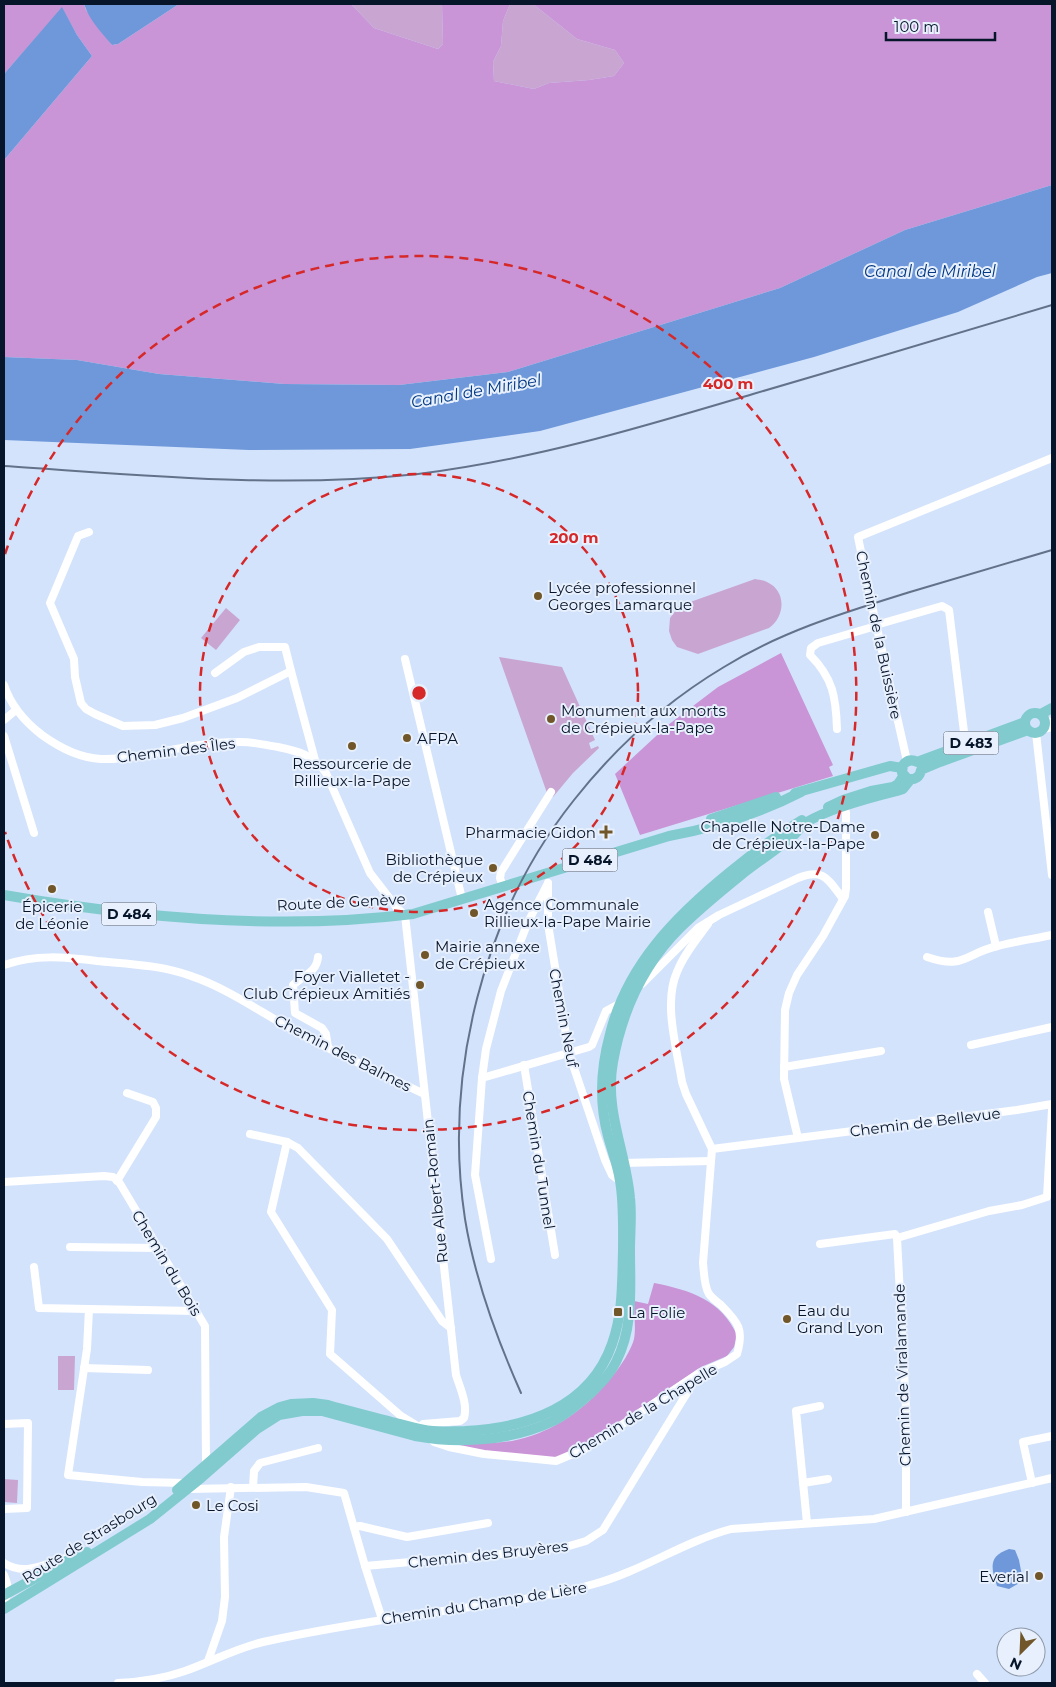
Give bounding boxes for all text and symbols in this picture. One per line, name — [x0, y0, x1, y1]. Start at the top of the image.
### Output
scale bar — [886, 10, 995, 42]
text: 100 m — [894, 17, 939, 36]
water label: Canal de Miribel — [864, 262, 997, 281]
water label: Canal de Miribel — [409, 370, 543, 412]
text: 400 m — [703, 374, 753, 393]
text: 200 m — [549, 528, 599, 547]
street label: Chemin de la Buissière — [852, 549, 906, 721]
place label: Lycée professionnel Georges Lamarque — [548, 578, 696, 614]
marker: Lycée professionnel Georges Lamarque — [532, 590, 544, 602]
centre of rings — [410, 684, 428, 702]
place label: Monument aux morts de Crépieux-la-Pape — [561, 701, 726, 737]
marker: Monument aux morts de Crépieux-la-Pape — [545, 713, 557, 725]
place label: AFPA — [417, 729, 458, 748]
road number: D 483 — [944, 731, 998, 754]
marker: AFPA — [401, 732, 413, 744]
street label: Chemin des Îles — [116, 733, 236, 767]
marker: Ressourcerie de Rillieux-la-Pape — [346, 740, 358, 752]
place label: Ressourcerie de Rillieux-la-Pape — [292, 754, 412, 790]
place label: Chapelle Notre-Dame de Crépieux-la-Pape — [700, 817, 865, 853]
place label: Pharmacie Gidon — [465, 823, 596, 842]
marker: Pharmacie Gidon — [600, 826, 612, 838]
marker: Chapelle Notre-Dame de Crépieux-la-Pape — [869, 829, 881, 841]
road number: D 484 — [562, 848, 618, 872]
place label: Bibliothèque de Crépieux — [385, 850, 483, 886]
marker: Bibliothèque de Crépieux — [487, 862, 499, 874]
marker: Épicerie de Léonie — [46, 883, 58, 895]
street label: Route de Genève — [276, 889, 406, 915]
place label: Agence Communale Rillieux-la-Pape Mairie — [484, 895, 651, 931]
place label: Épicerie de Léonie — [15, 897, 89, 933]
road number: D 484 — [102, 902, 156, 926]
marker: Agence Communale Rillieux-la-Pape Mairie — [468, 907, 480, 919]
place label: Mairie annexe de Crépieux — [435, 937, 540, 973]
marker: Mairie annexe de Crépieux — [419, 949, 431, 961]
place label: Foyer Vialletet - Club Crépieux Amitiés — [243, 967, 410, 1003]
street label: Chemin Neuf — [545, 967, 583, 1070]
marker: Foyer Vialletet - Club Crépieux Amitiés — [414, 979, 426, 991]
street label: Chemin des Balmes — [271, 1010, 415, 1096]
street label: Chemin du Tunnel — [519, 1089, 559, 1231]
street label: Chemin de Bellevue — [849, 1103, 1001, 1141]
street label: Rue Albert-Romain — [418, 1118, 452, 1264]
street label: Chemin du Bois — [128, 1207, 206, 1319]
street label: Chemin de Viralamande — [889, 1283, 915, 1467]
place label: Eau du Grand Lyon — [797, 1301, 883, 1337]
place label: La Folie — [628, 1303, 685, 1322]
marker: La Folie — [612, 1306, 624, 1318]
marker: Eau du Grand Lyon — [781, 1313, 793, 1325]
street label: Chemin de la Chapelle — [565, 1359, 721, 1463]
street label: Route de Strasbourg — [18, 1489, 160, 1587]
place label: Le Cosi — [206, 1496, 259, 1515]
marker: Le Cosi — [190, 1499, 202, 1511]
street label: Chemin des Bruyères — [407, 1536, 569, 1572]
place label: Everial — [979, 1567, 1029, 1586]
marker: Everial — [1033, 1570, 1045, 1582]
street label: Chemin du Champ de Lière — [380, 1577, 588, 1629]
north arrow — [996, 1627, 1046, 1677]
text: N — [1007, 1653, 1025, 1674]

